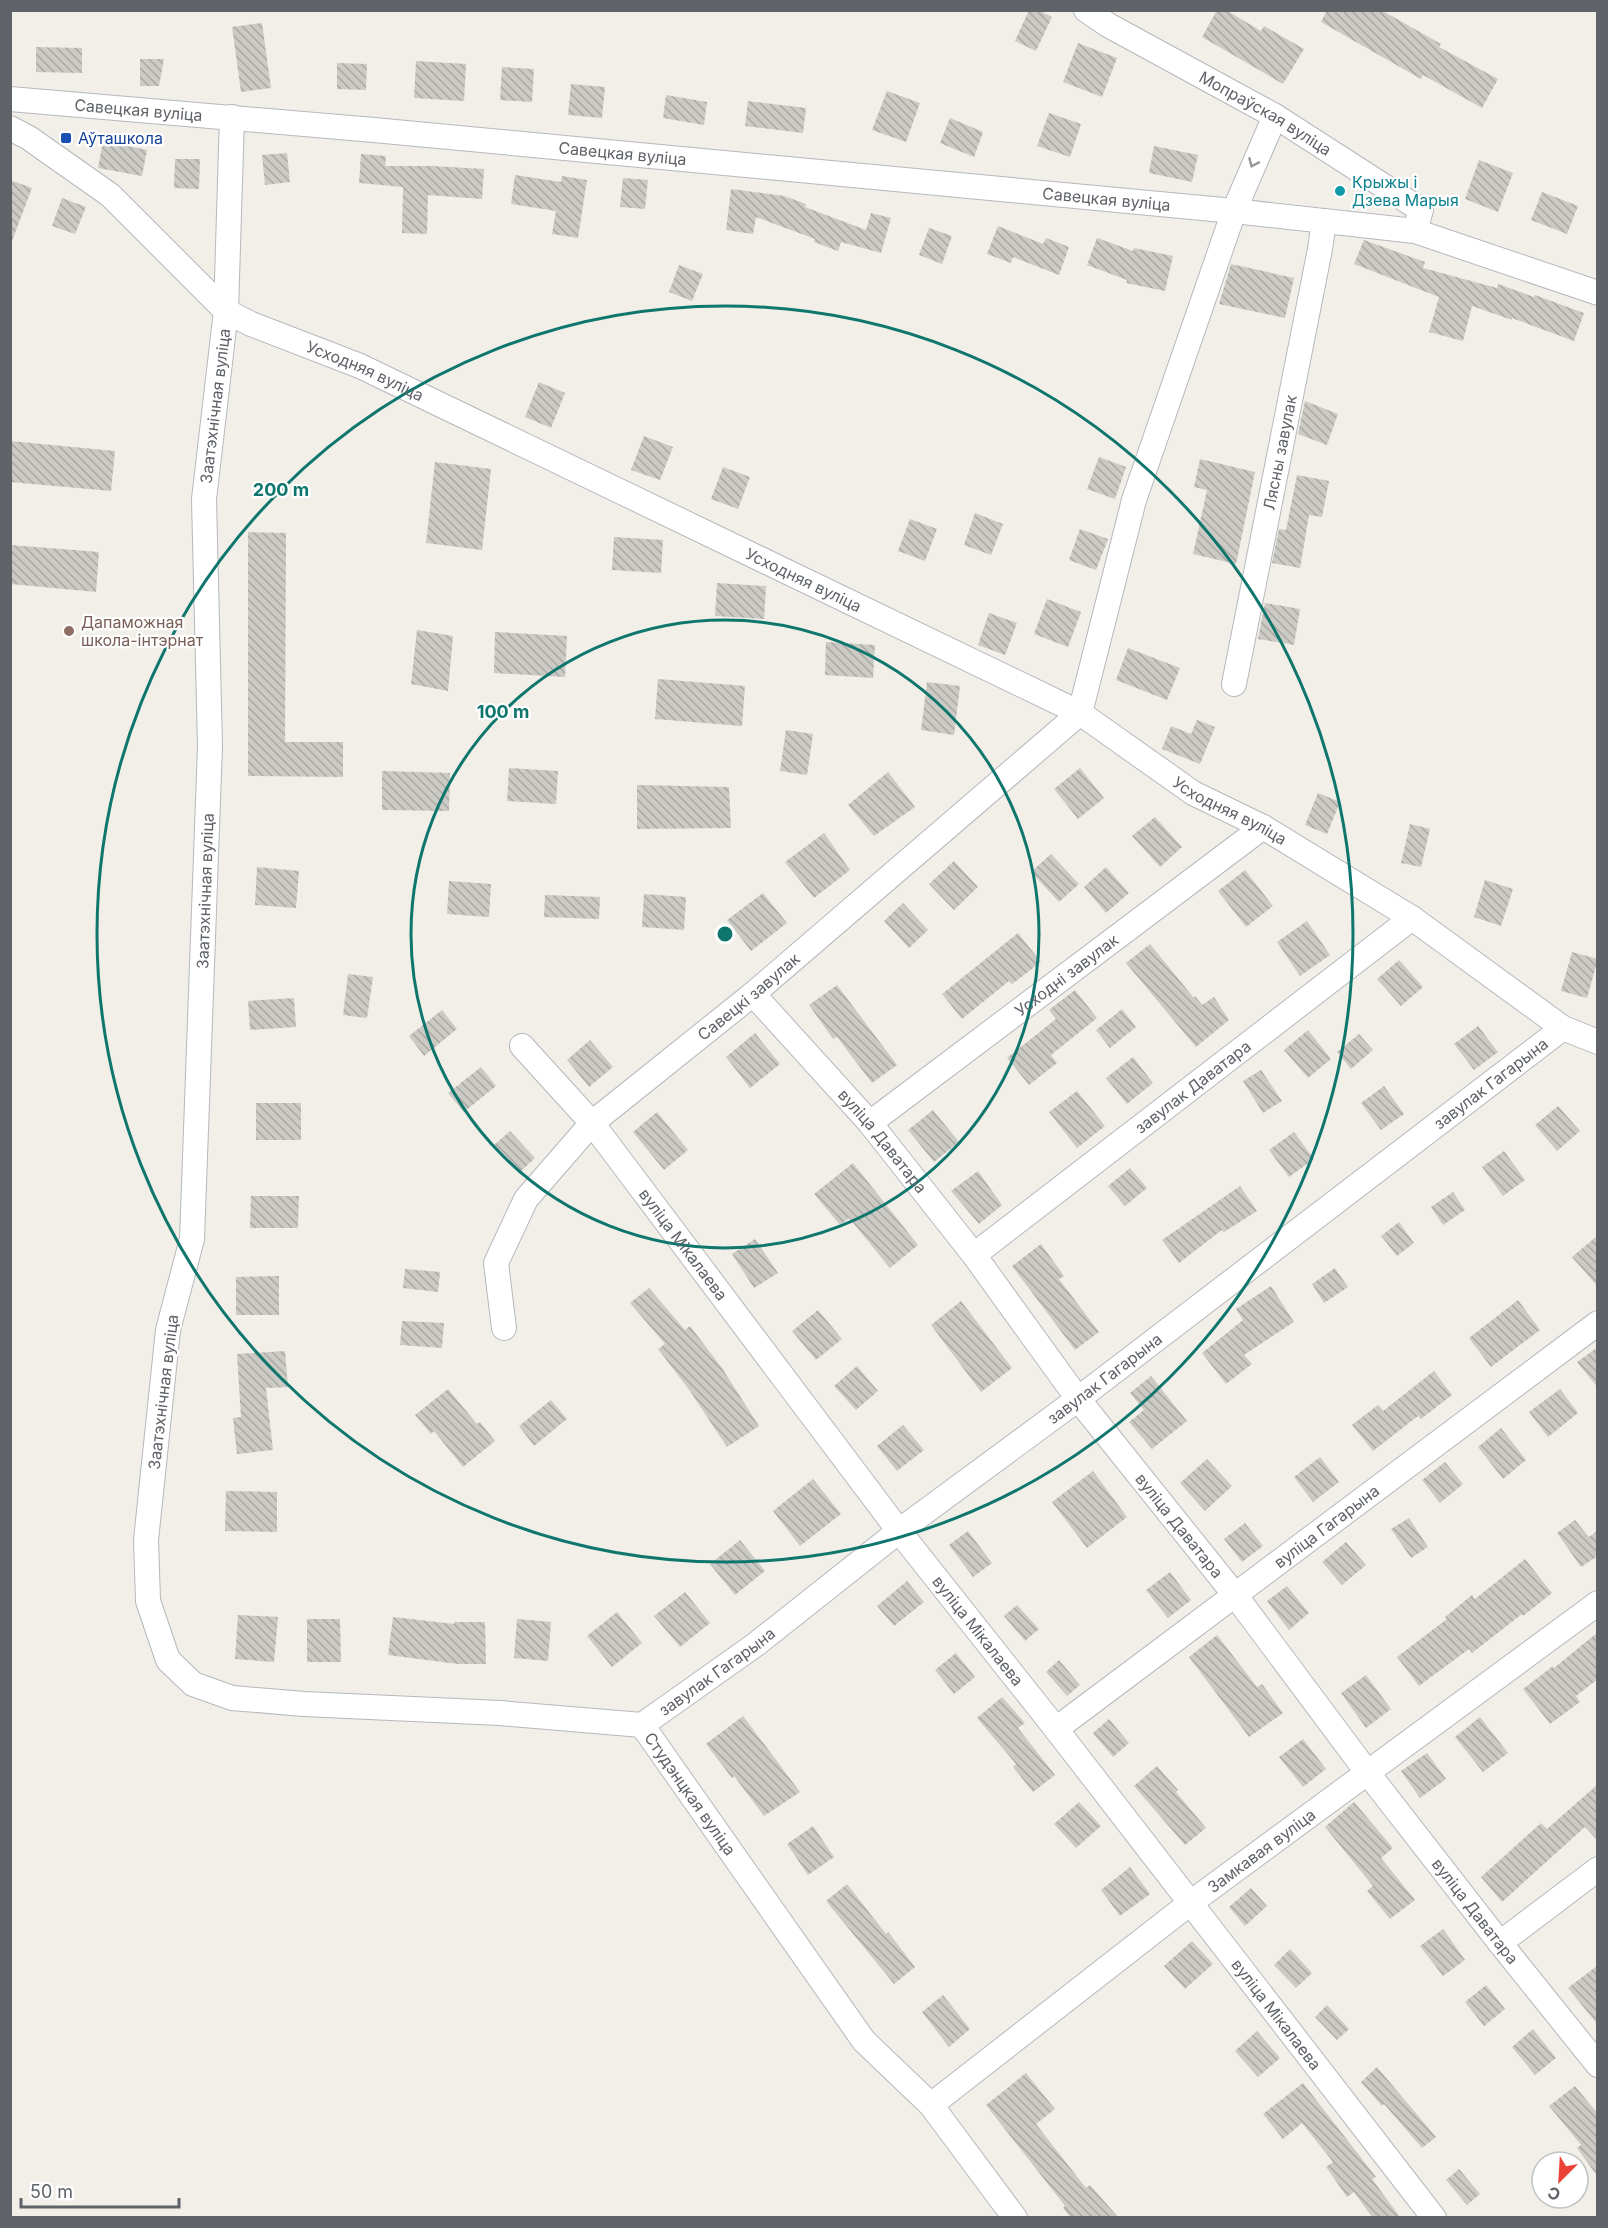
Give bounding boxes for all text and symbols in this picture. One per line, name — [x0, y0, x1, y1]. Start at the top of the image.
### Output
street label: Мопраўская вуліца — [1196, 67, 1335, 160]
street label: Савецкая вуліца — [74, 95, 203, 125]
place label: Аўташкола — [78, 128, 163, 148]
marker: Аўташкола — [59, 131, 73, 145]
street label: Савецкая вуліца — [558, 137, 688, 169]
one-way arrow — [1249, 157, 1261, 168]
place label: Крыжы і Дзева Марыя — [1352, 172, 1459, 210]
street label: Савецкая вуліца — [1041, 183, 1171, 215]
marker: Крыжы і Дзева Марыя — [1333, 184, 1347, 198]
street label: Заатэхнічная вуліца — [196, 327, 234, 485]
street label: Усходняя вуліца — [304, 336, 427, 405]
street label: Лясны завулак — [1259, 393, 1301, 512]
text: 200 m — [253, 479, 309, 500]
street label: Усходняя вуліца — [742, 543, 865, 616]
place label: Дапаможная школа-інтэрнат — [81, 612, 204, 650]
marker: Дапаможная школа-інтэрнат — [62, 624, 76, 638]
text: 100 m — [477, 701, 529, 722]
street label: Усходняя вуліца — [1169, 772, 1290, 849]
street label: Заатэхнічная вуліца — [192, 813, 218, 969]
centre of rings — [715, 924, 735, 944]
street label: Усходні завулак — [1011, 929, 1123, 1020]
street label: Савецкі завулак — [693, 948, 804, 1045]
street label: завулак Гагарына — [1429, 1033, 1552, 1133]
street label: завулак Даватара — [1131, 1036, 1255, 1138]
street label: вуліца Даватара — [834, 1085, 931, 1197]
street label: вуліца Мікалаева — [635, 1184, 732, 1304]
street label: Заатэхнічная вуліца — [144, 1313, 182, 1471]
street label: завулак Гагарына — [1043, 1329, 1166, 1428]
street label: вуліца Даватара — [1131, 1469, 1227, 1582]
street label: вуліца Гагарына — [1270, 1480, 1383, 1572]
street label: вуліца Мікалаева — [928, 1572, 1028, 1690]
street label: завулак Гагарына — [655, 1623, 779, 1720]
street label: Студэнцкая вуліца — [640, 1728, 740, 1859]
street label: Замкавая вуліца — [1203, 1804, 1319, 1897]
street label: вуліца Даватара — [1428, 1854, 1523, 1968]
street label: вуліца Мікалаева — [1227, 1955, 1326, 2074]
north arrow — [1530, 2150, 1590, 2210]
scale bar — [21, 2171, 178, 2209]
text: 50 m — [30, 2181, 73, 2202]
text: С — [1544, 2182, 1563, 2205]

